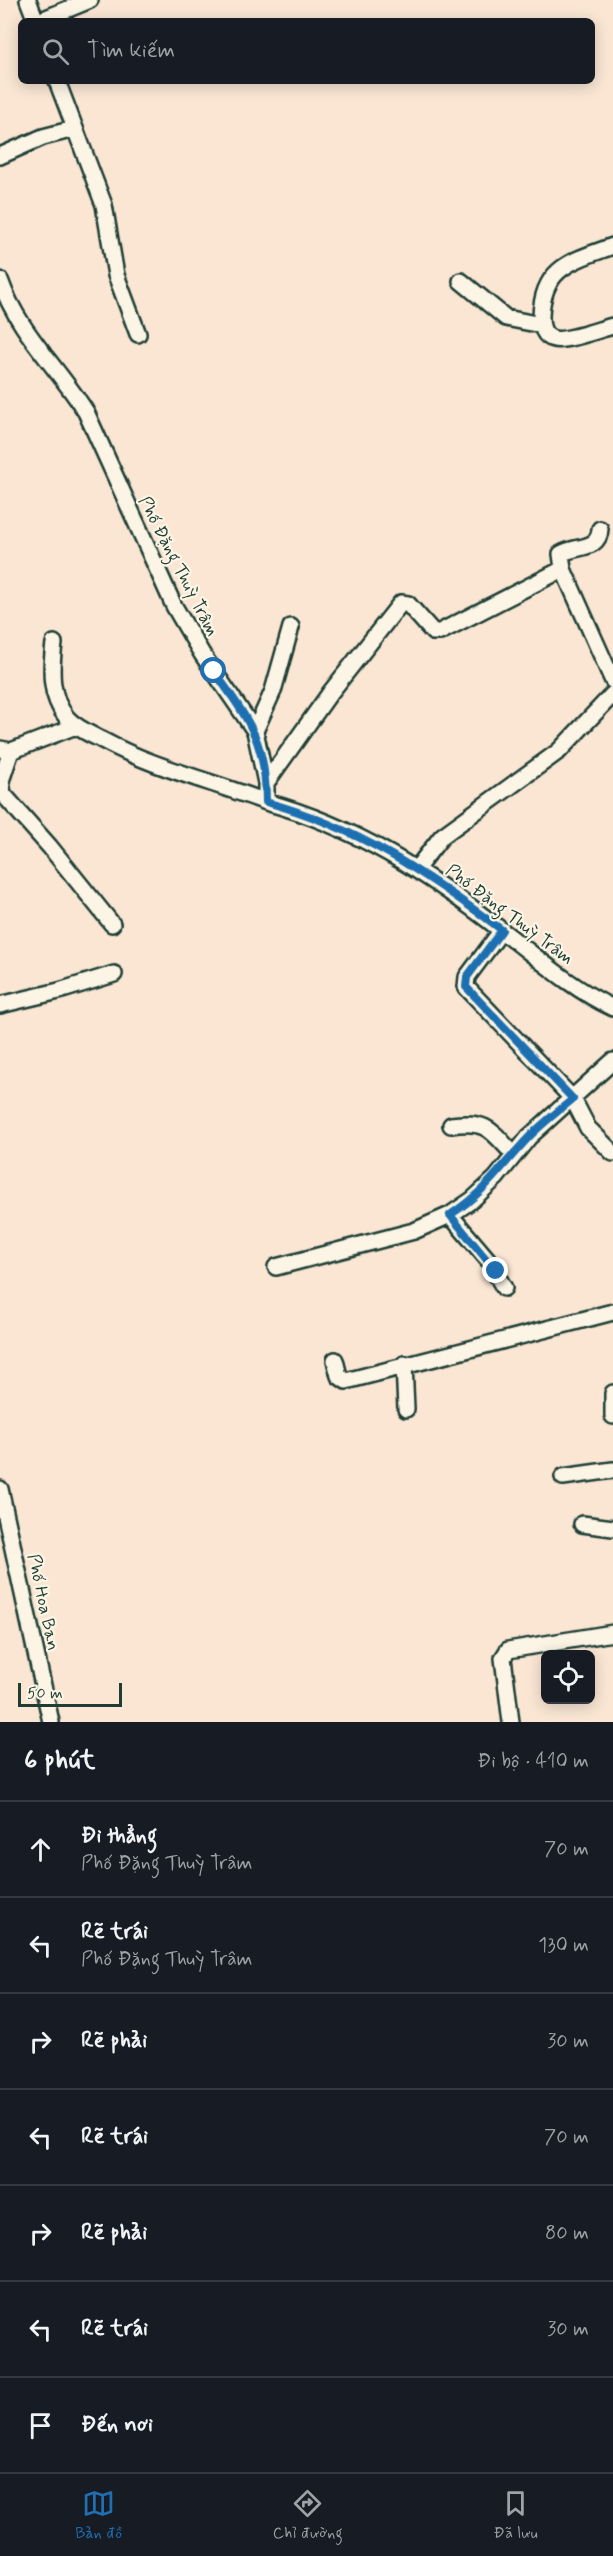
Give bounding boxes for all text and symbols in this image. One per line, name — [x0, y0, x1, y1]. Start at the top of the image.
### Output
search box — [18, 18, 595, 84]
icon: search — [39, 35, 72, 68]
text: Tìm kiếm — [87, 37, 175, 65]
street label: Phố Đặng Thuỳ Trâm — [131, 492, 224, 642]
route start — [200, 657, 226, 683]
street label: Phố Đặng Thuỳ Trâm — [439, 859, 578, 972]
route end — [482, 1257, 508, 1283]
street label: Phố Hoa Ban — [21, 1552, 65, 1653]
map controls — [541, 1650, 595, 1704]
button: locate — [541, 1650, 595, 1704]
scale bar — [18, 1680, 122, 1708]
text: 50 m — [27, 1683, 63, 1704]
text: 6 phút — [24, 1744, 95, 1778]
text: Đi bộ · 410 m — [477, 1748, 589, 1775]
text: Đi thẳng — [81, 1822, 157, 1850]
icon: ahead — [24, 1833, 57, 1866]
text: 70 m — [544, 1836, 589, 1863]
text: Phố Đặng Thuỳ Trâm — [81, 1850, 253, 1877]
text: Rẽ trái — [81, 1918, 148, 1946]
icon: left — [24, 1929, 57, 1962]
text: 130 m — [538, 1932, 589, 1959]
text: Phố Đặng Thuỳ Trâm — [81, 1946, 253, 1973]
icon: right — [24, 2025, 57, 2058]
text: Rẽ phải — [81, 2027, 147, 2055]
text: 30 m — [547, 2028, 589, 2055]
icon: left — [24, 2121, 57, 2154]
text: Rẽ trái — [81, 2123, 148, 2151]
text: 70 m — [544, 2124, 589, 2151]
icon: right — [24, 2217, 57, 2250]
text: Rẽ phải — [81, 2219, 147, 2247]
text: 80 m — [545, 2220, 589, 2247]
icon: left — [24, 2313, 57, 2346]
text: Rẽ trái — [81, 2315, 148, 2343]
text: 30 m — [547, 2316, 589, 2343]
icon: arrive — [24, 2409, 57, 2442]
text: Đến nơi — [81, 2411, 153, 2439]
tab: Bản đồ — [75, 2487, 122, 2544]
tab: Chỉ đường — [273, 2487, 343, 2544]
tab: Đã lưu — [493, 2487, 538, 2544]

